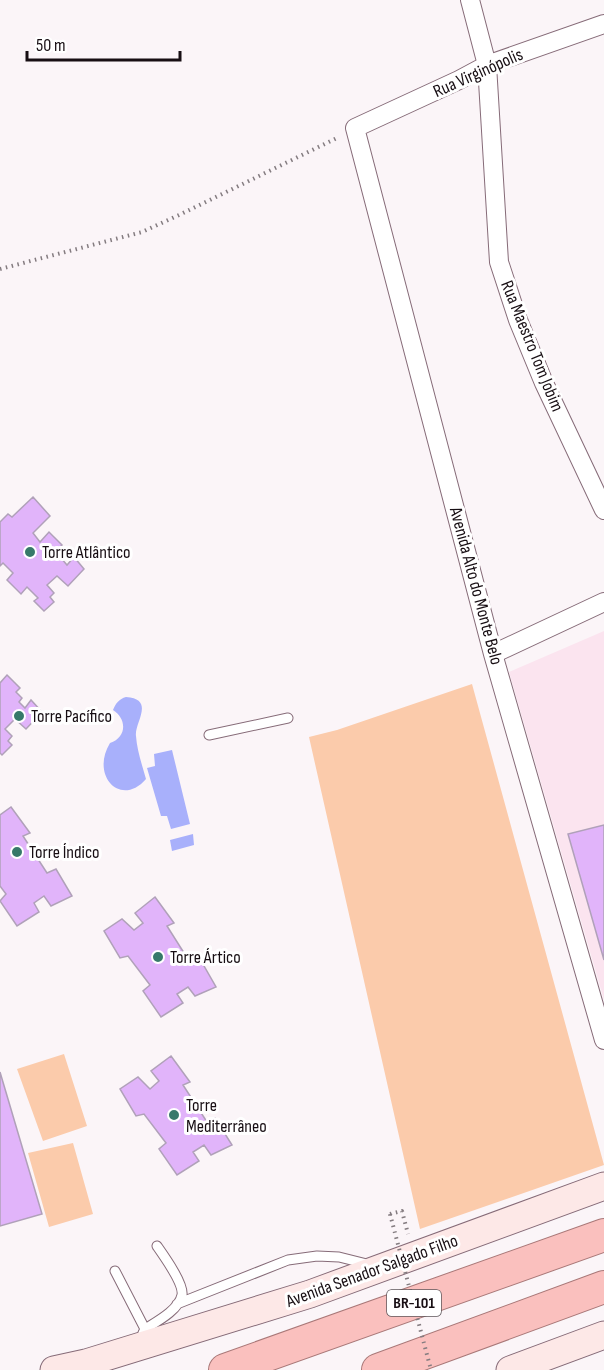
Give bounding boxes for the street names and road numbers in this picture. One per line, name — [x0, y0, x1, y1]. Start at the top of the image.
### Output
street label: Rua Virginópolis — [430, 44, 526, 102]
street label: Rua Maestro Tom Jobim — [496, 278, 568, 414]
street label: Avenida Alto do Monte Belo — [445, 504, 507, 667]
street label: Avenida Senador Salgado Filho — [282, 1230, 461, 1312]
road number: BR-101 — [387, 1290, 441, 1316]

